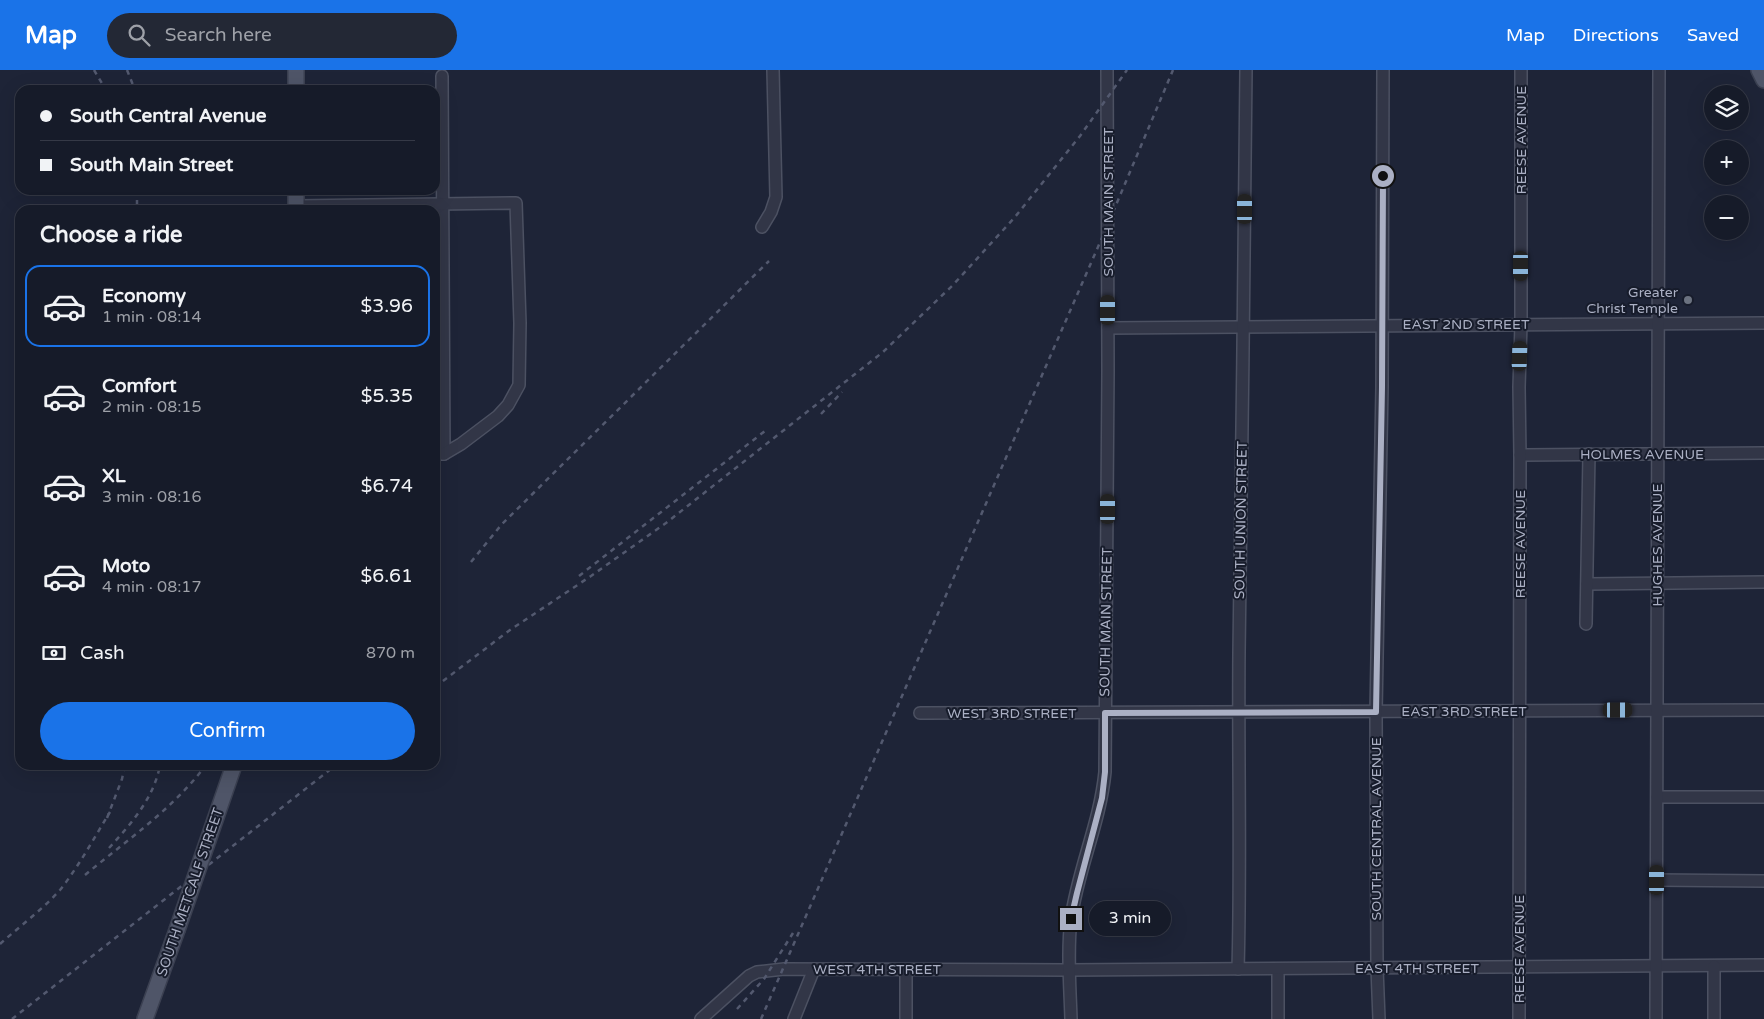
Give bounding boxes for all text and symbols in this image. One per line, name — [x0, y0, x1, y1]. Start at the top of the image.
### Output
search box — [107, 13, 457, 58]
text: Map — [25, 21, 77, 50]
icon: search — [125, 21, 153, 49]
text: Search here — [165, 24, 272, 46]
text: Map — [1506, 24, 1545, 46]
text: Directions — [1573, 24, 1659, 46]
text: Saved — [1687, 24, 1739, 46]
map controls — [1704, 85, 1749, 240]
button: layers — [1704, 85, 1749, 130]
street label: REESE AVENUE — [1513, 86, 1530, 194]
text: South Central Avenue — [70, 105, 266, 127]
street label: SOUTH MAIN STREET — [1100, 127, 1117, 277]
button: + — [1704, 140, 1749, 185]
text: South Main Street — [70, 154, 233, 176]
route start — [1372, 165, 1394, 187]
car — [1237, 194, 1252, 224]
button: − — [1704, 195, 1749, 240]
text: Choose a ride — [40, 222, 183, 248]
car — [1513, 251, 1528, 281]
icon: car — [42, 284, 87, 329]
place label: Greater Christ Temple — [1587, 284, 1679, 317]
text: Economy — [102, 285, 186, 307]
marker: Greater Christ Temple — [1682, 294, 1694, 306]
text: $3.96 — [361, 295, 413, 317]
car — [1100, 295, 1115, 325]
text: 1 min · 08:14 — [102, 307, 201, 327]
street label: EAST 2ND STREET — [1403, 316, 1530, 333]
car — [1511, 341, 1528, 371]
icon: car — [42, 374, 87, 419]
text: Comfort — [102, 375, 176, 397]
text: $5.35 — [361, 385, 413, 407]
text: 2 min · 08:15 — [102, 397, 201, 417]
street label: SOUTH UNION STREET — [1231, 440, 1251, 599]
street label: HOLMES AVENUE — [1580, 446, 1704, 463]
icon: car — [42, 464, 87, 509]
text: XL — [102, 465, 126, 487]
text: $6.74 — [361, 475, 413, 497]
street label: HUGHES AVENUE — [1649, 484, 1666, 606]
text: 3 min · 08:16 — [102, 487, 201, 507]
street label: REESE AVENUE — [1512, 490, 1529, 598]
car — [1100, 494, 1115, 524]
street label: SOUTH MAIN STREET — [1096, 547, 1116, 697]
icon: car — [42, 554, 87, 599]
text: Moto — [102, 555, 150, 577]
text: $6.61 — [361, 565, 413, 587]
text: 4 min · 08:17 — [102, 577, 201, 597]
icon: cash — [40, 639, 68, 667]
text: Cash — [80, 642, 125, 664]
text: 870 m — [366, 643, 415, 663]
button: Confirm — [40, 702, 415, 760]
street label: EAST 3RD STREET — [1401, 703, 1527, 720]
car — [1603, 703, 1633, 718]
street label: WEST 3RD STREET — [947, 705, 1077, 722]
street label: SOUTH CENTRAL AVENUE — [1368, 737, 1385, 921]
street label: SOUTH METCALF STREET — [153, 805, 227, 979]
car — [1649, 865, 1664, 895]
street label: REESE AVENUE — [1511, 895, 1528, 1003]
callout: 3 min — [1088, 902, 1171, 936]
route end — [1060, 908, 1082, 930]
text: 3 min — [1109, 908, 1151, 928]
street label: EAST 4TH STREET — [1355, 960, 1480, 977]
street label: WEST 4TH STREET — [813, 961, 941, 978]

